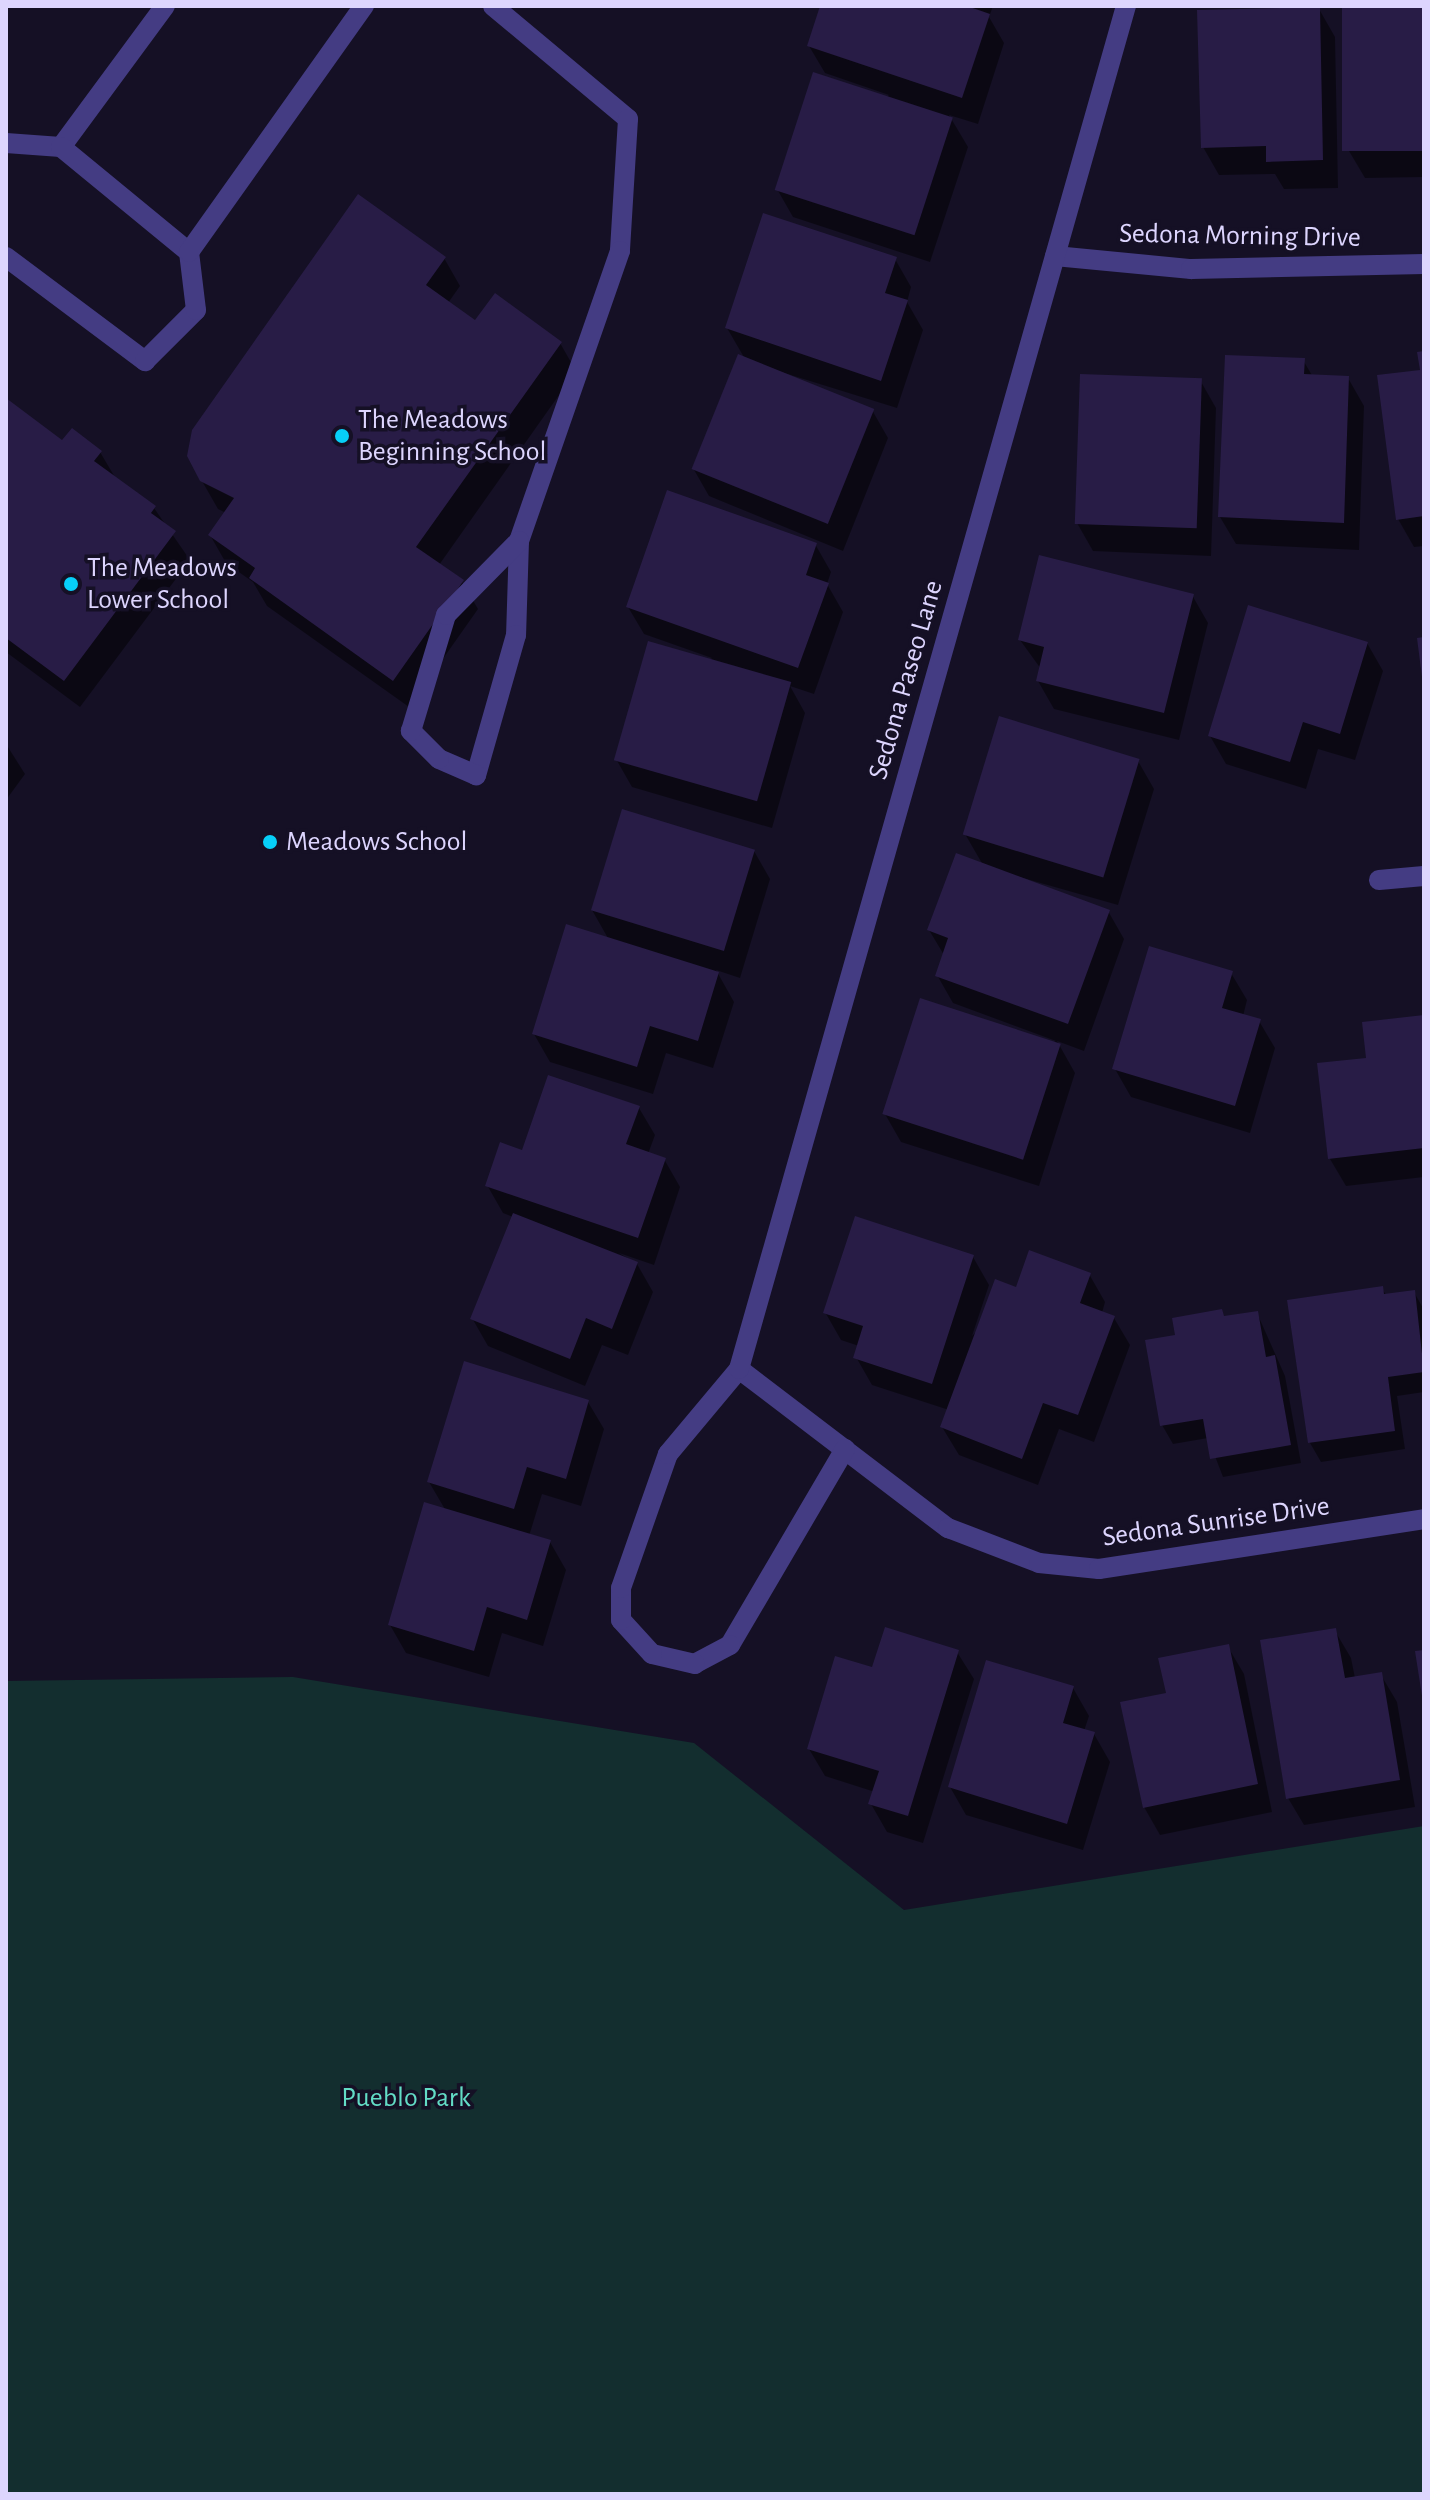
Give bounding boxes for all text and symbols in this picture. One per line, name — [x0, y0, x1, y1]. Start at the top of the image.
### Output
street label: Sedona Morning Drive — [1119, 217, 1361, 255]
place label: The Meadows Beginning School — [358, 403, 546, 469]
marker: The Meadows Beginning School — [333, 427, 351, 445]
place label: The Meadows Lower School — [87, 551, 237, 617]
marker: The Meadows Lower School — [62, 575, 80, 593]
street label: Sedona Paseo Lane — [862, 577, 950, 783]
place label: Meadows School — [286, 825, 467, 859]
marker: Meadows School — [261, 833, 279, 851]
street label: Sedona Sunrise Drive — [1100, 1489, 1332, 1555]
park label: Pueblo Park — [341, 2081, 471, 2115]

